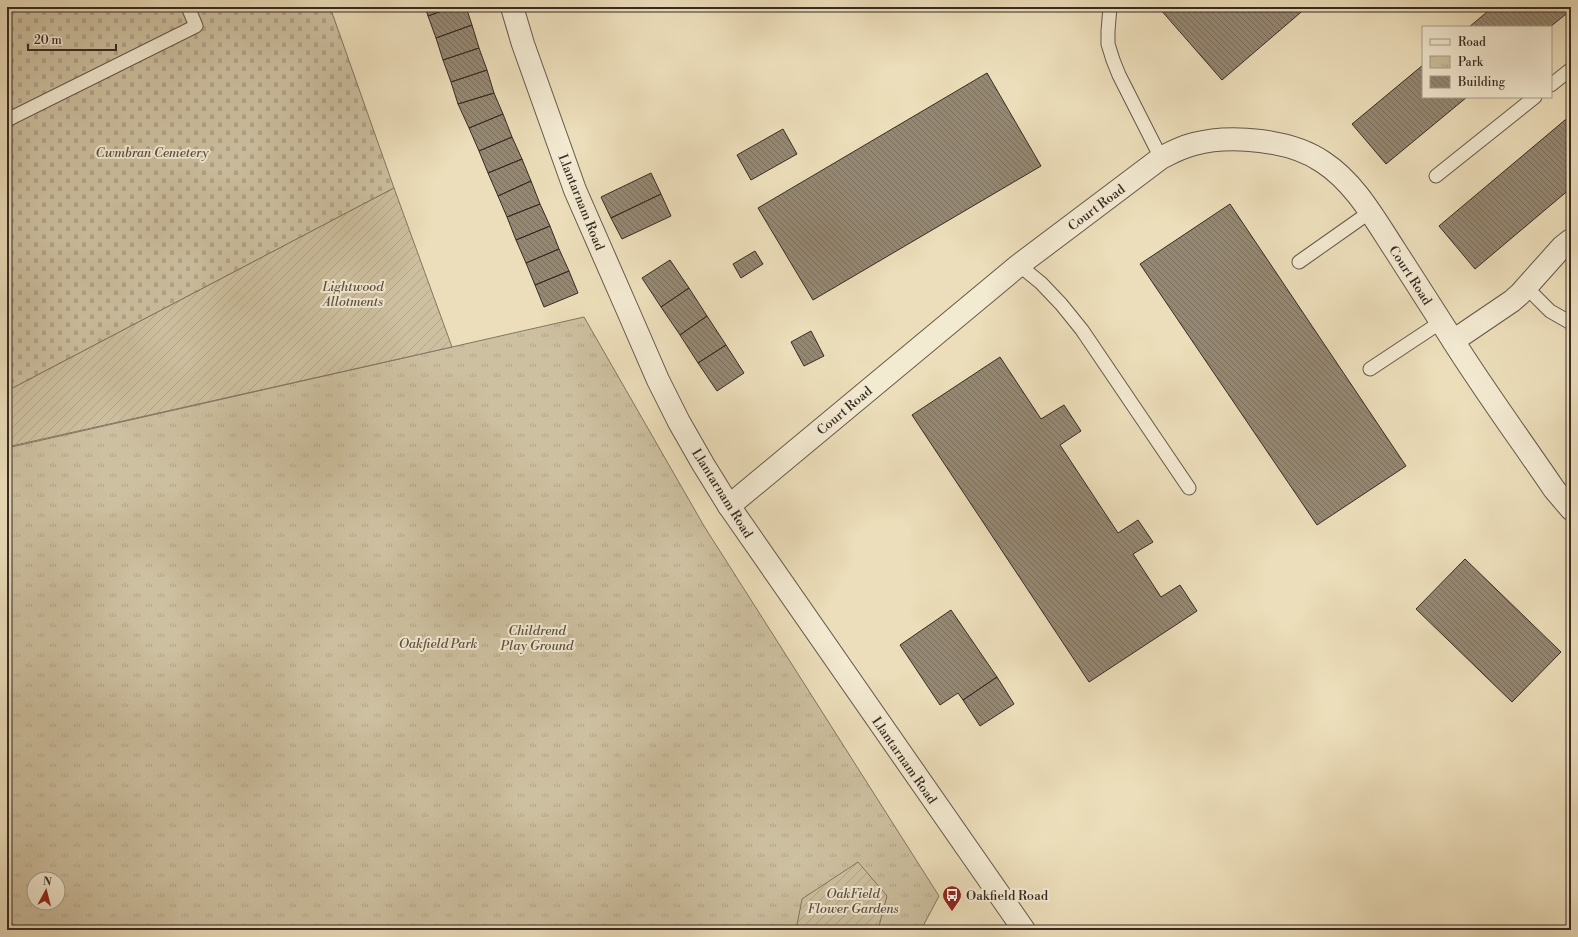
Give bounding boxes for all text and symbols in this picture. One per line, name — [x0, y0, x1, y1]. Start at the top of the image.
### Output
scale bar — [28, 26, 116, 52]
legend — [1422, 26, 1552, 98]
text: 20 m — [34, 33, 62, 48]
text: Road — [1458, 35, 1486, 50]
text: Park — [1458, 55, 1484, 70]
text: Building — [1457, 75, 1506, 90]
park label: Cwmbran Cemetery — [95, 145, 209, 161]
street label: Llantarnam Road — [554, 152, 608, 253]
street label: Court Road — [1065, 181, 1129, 234]
street label: Court Road — [1385, 243, 1435, 309]
park label: Lightwood Allotments — [321, 279, 384, 310]
street label: Court Road — [814, 383, 876, 438]
street label: Llantarnam Road — [688, 446, 756, 542]
park label: Childrend Play Ground — [500, 623, 574, 654]
park label: Oakfield Park — [399, 636, 477, 652]
street label: Llantarnam Road — [868, 714, 940, 808]
north arrow — [26, 871, 66, 911]
text: N — [42, 875, 53, 890]
bus stop icon: Oakfield Road — [941, 884, 963, 912]
park label: OakField Flower Gardens — [807, 886, 899, 917]
place label: Oakfield Road — [966, 888, 1049, 904]

